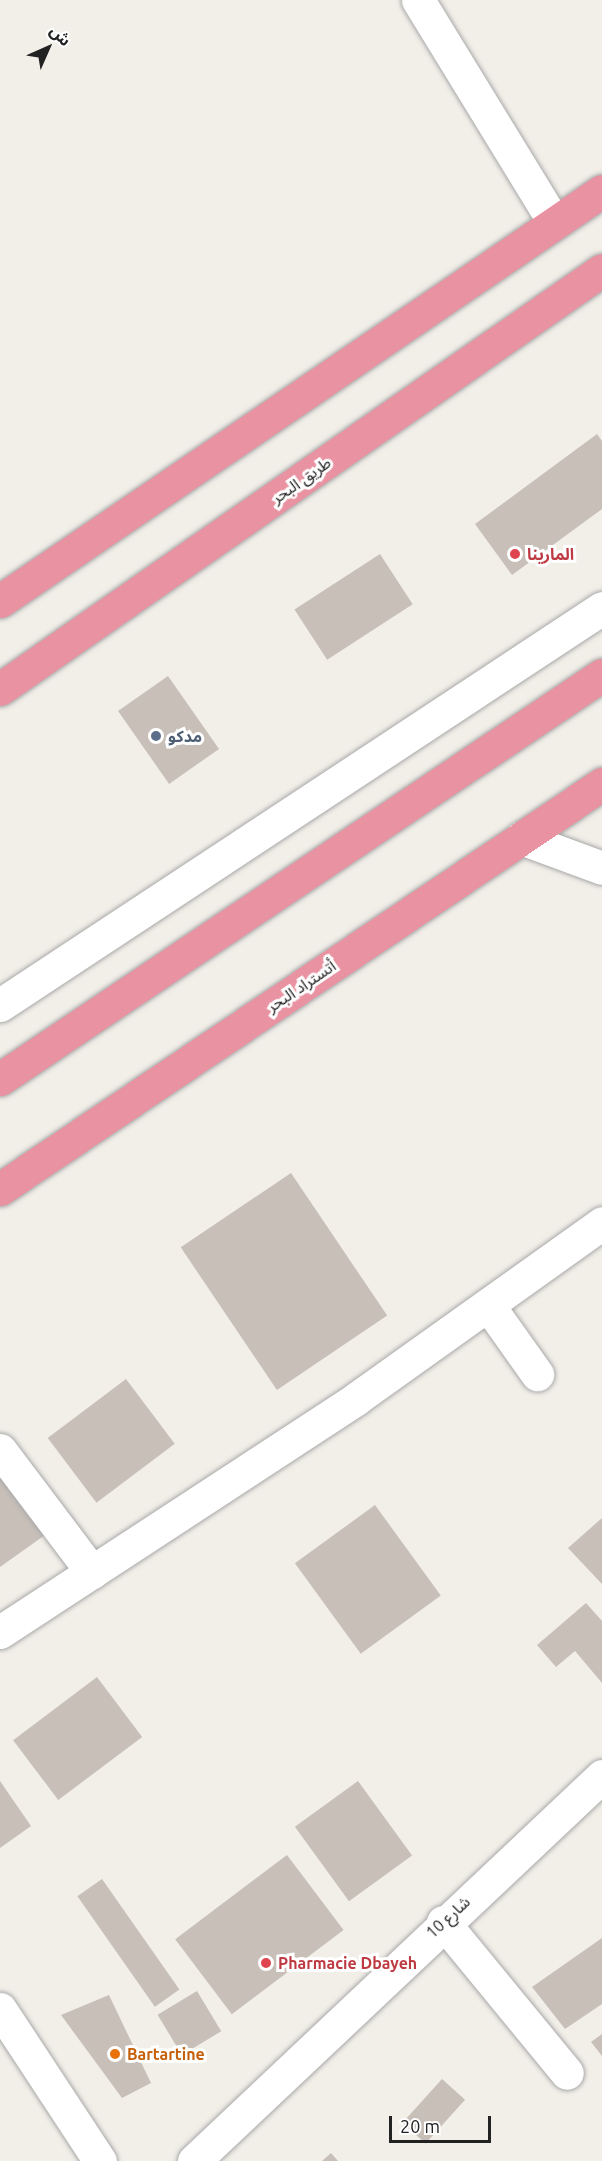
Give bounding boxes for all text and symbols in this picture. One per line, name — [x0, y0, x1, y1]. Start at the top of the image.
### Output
north arrow — [18, 18, 78, 78]
text: ش — [47, 21, 75, 49]
street label: طريق البحر — [268, 453, 334, 507]
place label: المارينا — [527, 544, 574, 564]
marker: المارينا — [508, 547, 522, 561]
place label: مدكو — [168, 726, 202, 746]
marker: مدكو — [149, 729, 163, 743]
street label: أتستراد البحر — [263, 956, 339, 1016]
street label: شارع 10 — [422, 1892, 474, 1942]
place label: Pharmacie Dbayeh — [278, 1953, 417, 1973]
marker: Pharmacie Dbayeh — [259, 1956, 273, 1970]
place label: Bartartine — [127, 2044, 205, 2064]
marker: Bartartine — [108, 2047, 122, 2061]
scale bar — [392, 2104, 494, 2142]
text: 20 m — [400, 2116, 440, 2136]

